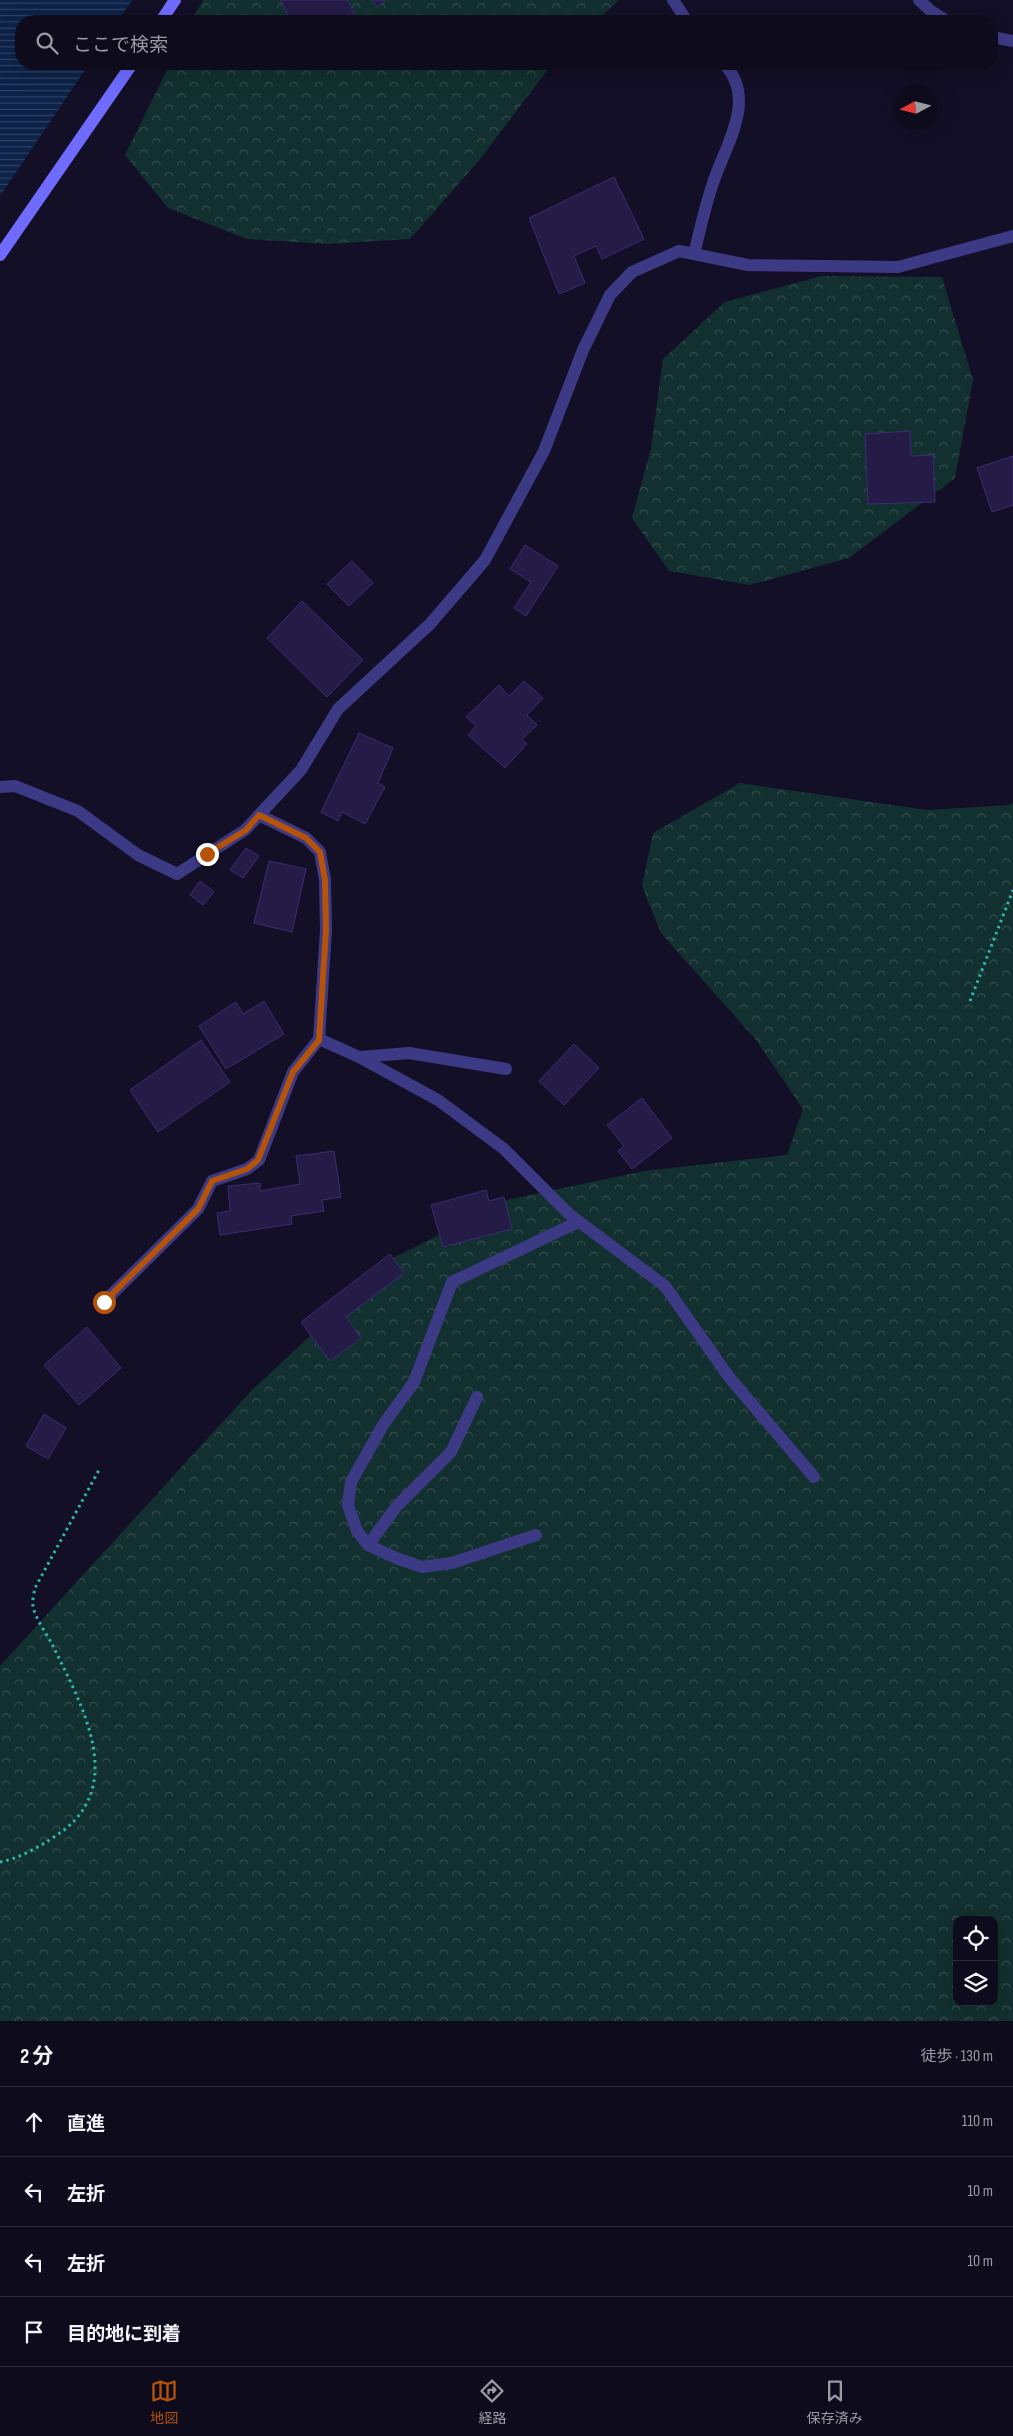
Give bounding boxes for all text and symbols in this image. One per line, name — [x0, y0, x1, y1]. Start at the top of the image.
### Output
search box — [15, 15, 998, 70]
icon: search — [33, 29, 61, 57]
text: ここで検索 — [73, 34, 168, 57]
north arrow — [893, 85, 938, 130]
route end — [196, 843, 219, 866]
route start — [93, 1291, 116, 1314]
map controls — [953, 1916, 998, 2006]
button: locate — [953, 1916, 998, 1961]
button: layers — [953, 1961, 998, 2006]
text: 2 分 — [20, 2044, 53, 2069]
text: 徒歩 · 130 m — [920, 2047, 993, 2066]
icon: ahead — [20, 2108, 48, 2136]
text: 110 m — [962, 2112, 993, 2131]
text: 直進 — [67, 2113, 105, 2136]
icon: left — [20, 2178, 48, 2206]
text: 10 m — [967, 2182, 993, 2201]
text: 左折 — [67, 2183, 105, 2206]
icon: left — [20, 2248, 48, 2276]
text: 10 m — [967, 2252, 993, 2271]
text: 左折 — [67, 2253, 105, 2276]
icon: arrive — [20, 2318, 48, 2346]
text: 目的地に到着 — [67, 2323, 181, 2346]
tab: 地図 — [150, 2377, 178, 2427]
tab: 経路 — [478, 2377, 506, 2427]
tab: 保存済み — [807, 2377, 863, 2427]

